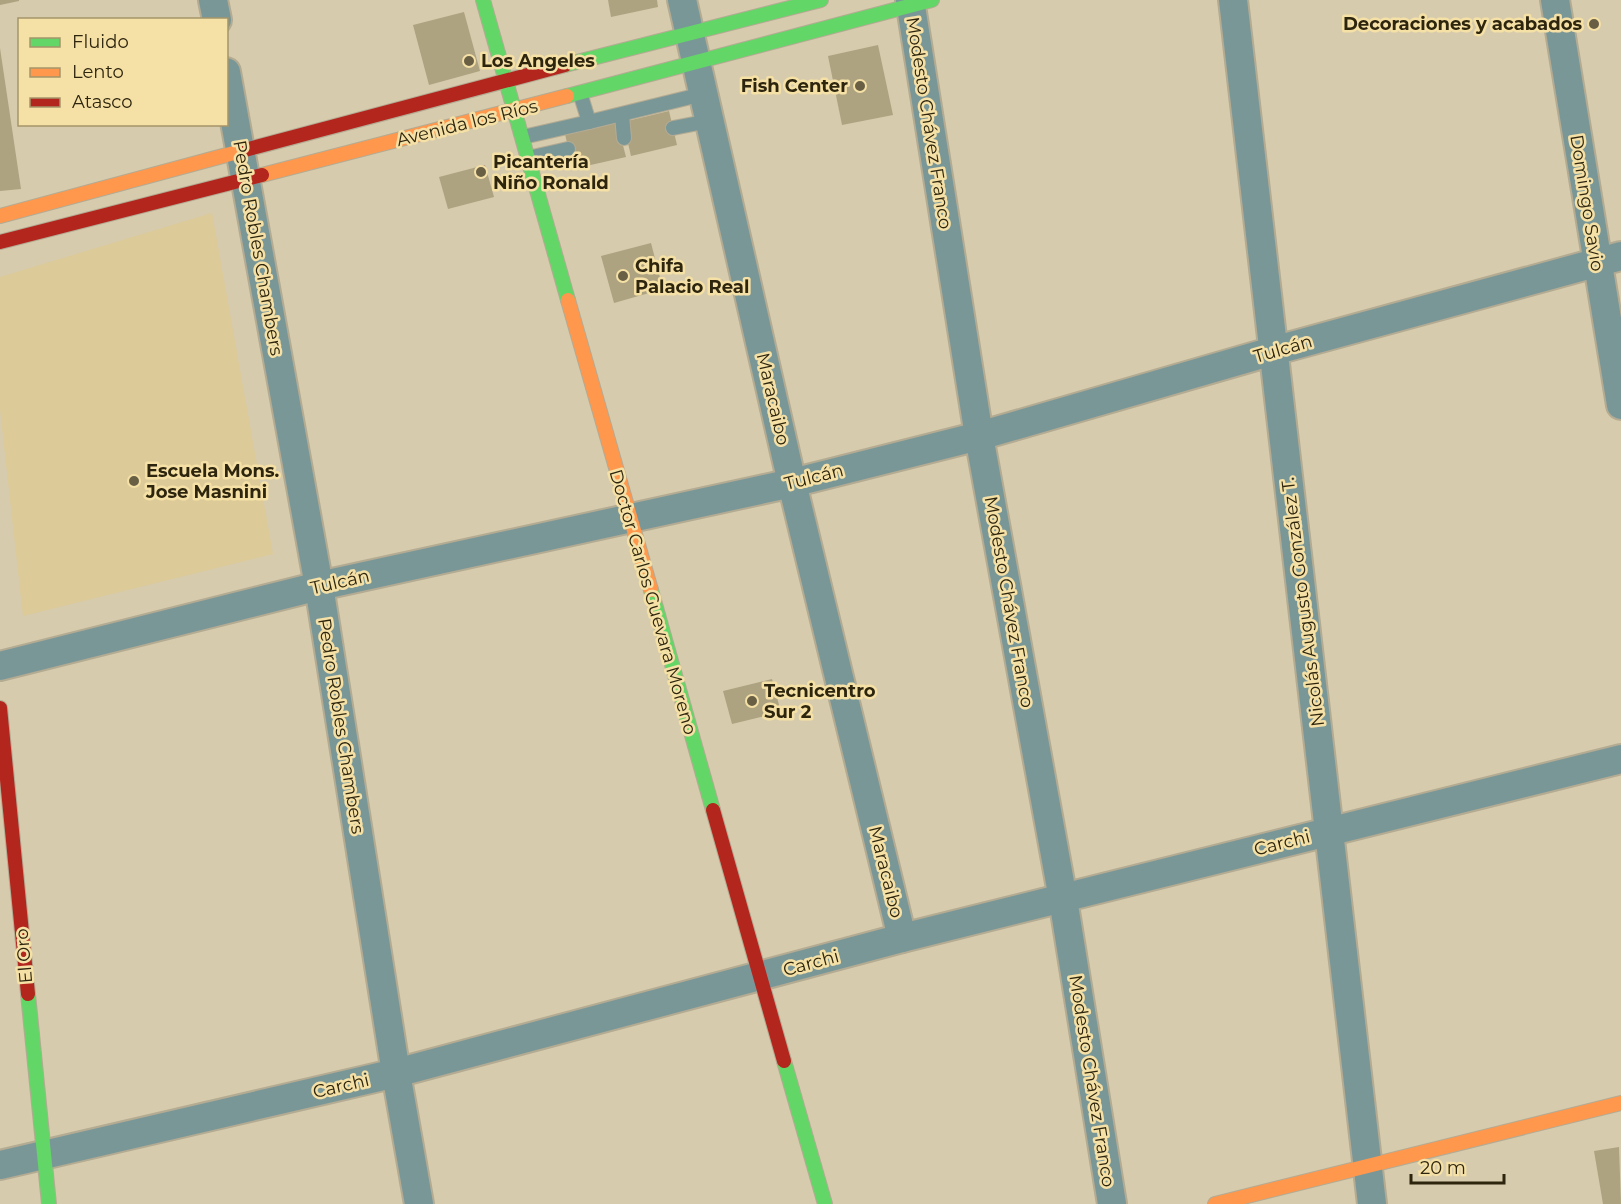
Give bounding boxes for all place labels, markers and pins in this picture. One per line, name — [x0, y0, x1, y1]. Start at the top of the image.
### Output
place label: Decoraciones y acabados — [1343, 13, 1582, 35]
marker: Decoraciones y acabados — [1587, 17, 1601, 31]
place label: Los Angeles — [481, 50, 595, 72]
marker: Los Angeles — [462, 54, 476, 68]
place label: Fish Center — [741, 75, 848, 97]
marker: Fish Center — [853, 79, 867, 93]
place label: Picantería Niño Ronald — [493, 151, 609, 194]
marker: Picantería Niño Ronald — [474, 165, 488, 179]
place label: Chifa Palacio Real — [635, 255, 749, 298]
marker: Chifa Palacio Real — [616, 269, 630, 283]
place label: Escuela Mons. Jose Masnini — [145, 460, 280, 503]
marker: Escuela Mons. Jose Masnini — [127, 474, 141, 488]
place label: Tecnicentro Sur 2 — [764, 680, 876, 723]
marker: Tecnicentro Sur 2 — [745, 694, 759, 708]

